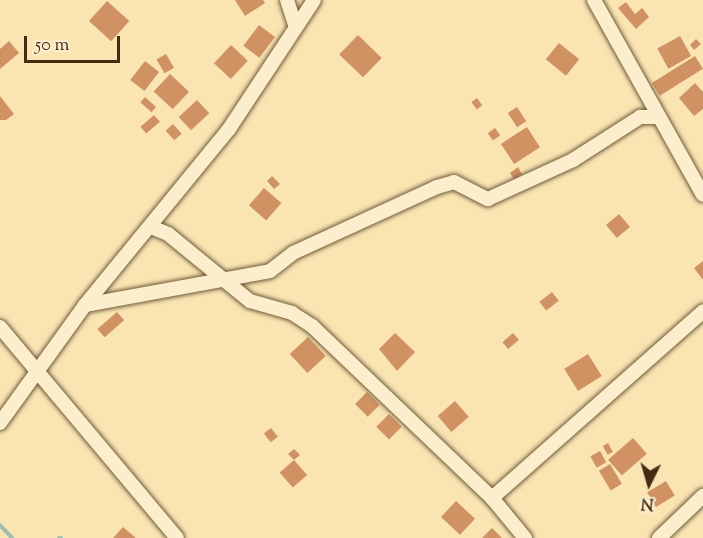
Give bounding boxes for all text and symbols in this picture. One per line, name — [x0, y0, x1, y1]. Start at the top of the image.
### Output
scale bar — [27, 24, 123, 62]
text: 50 m — [35, 33, 69, 59]
north arrow — [619, 454, 679, 514]
text: N — [640, 490, 655, 514]

